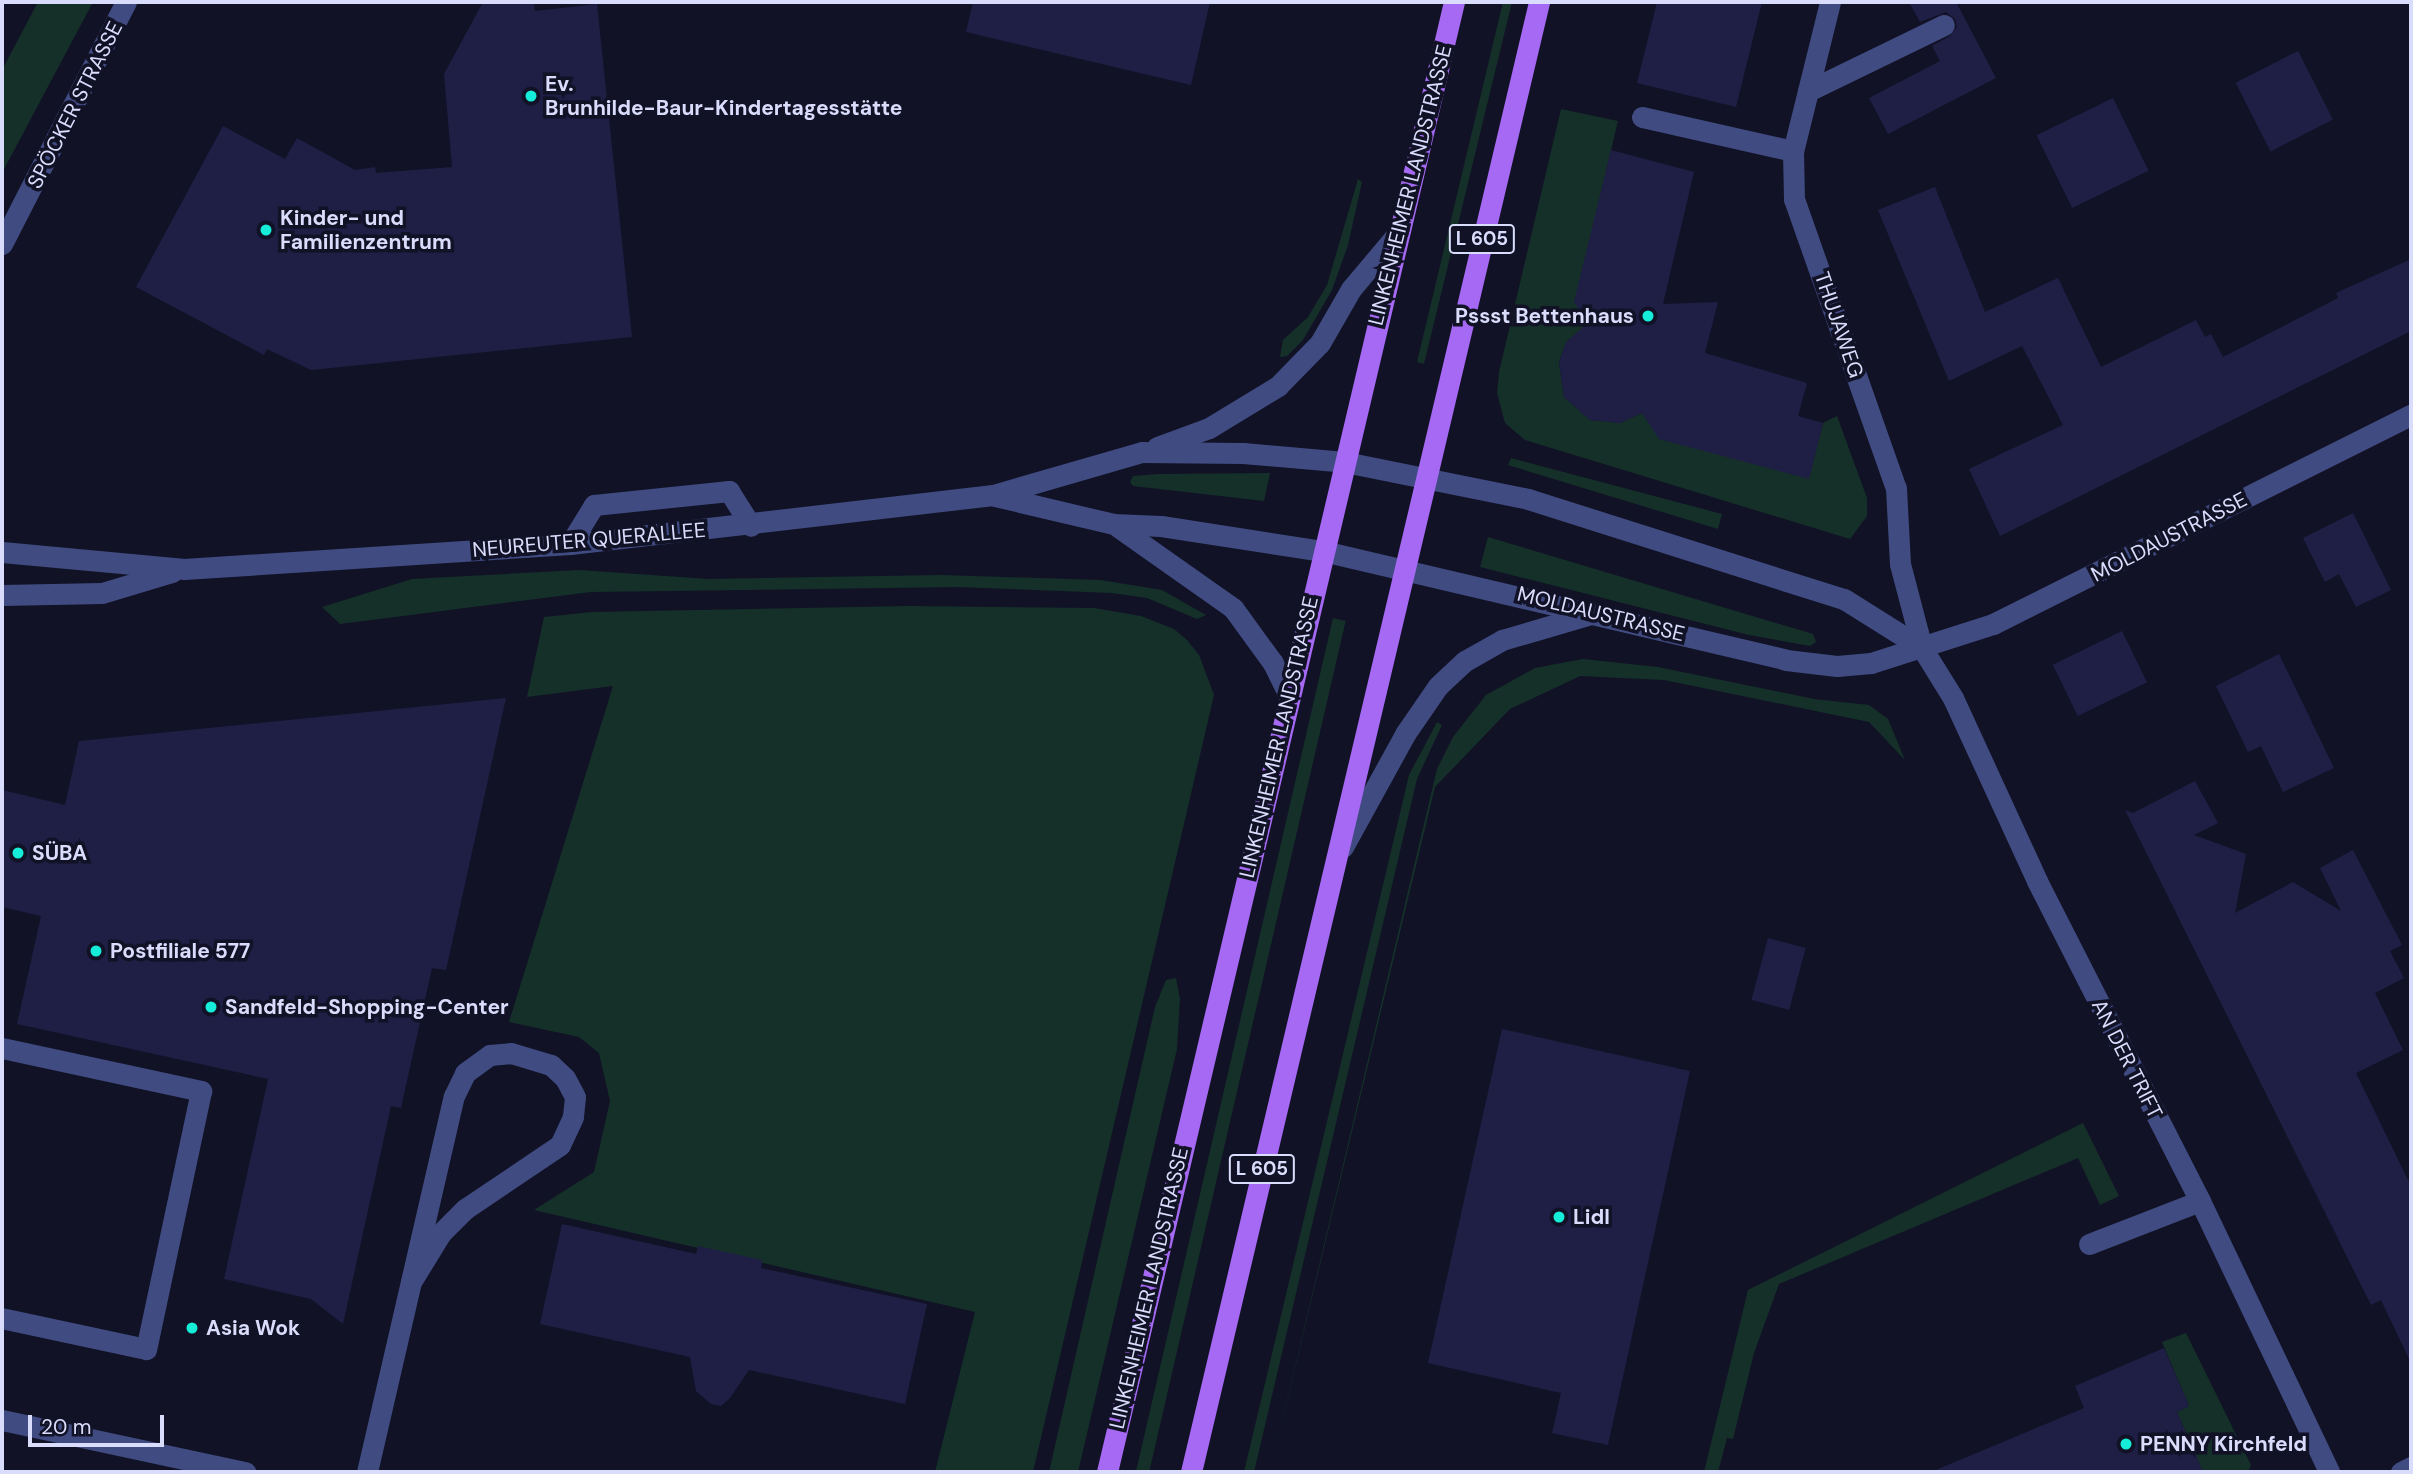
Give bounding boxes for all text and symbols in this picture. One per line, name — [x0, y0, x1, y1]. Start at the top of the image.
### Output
street label: SPÖCKER STRASSE — [22, 17, 128, 193]
street label: LINKENHEIMER LANDSTRASSE — [1363, 42, 1457, 328]
place label: Ev. Brunhilde-Baur-Kindertagesstätte — [545, 71, 902, 121]
marker: Ev. Brunhilde-Baur-Kindertagesstätte — [523, 88, 539, 104]
place label: Kinder- und Familienzentrum — [280, 205, 452, 255]
marker: Kinder- und Familienzentrum — [258, 222, 274, 238]
road number: L 605 — [1449, 224, 1515, 255]
street label: THUJAWEG — [1809, 269, 1869, 381]
place label: Pssst Bettenhaus — [1455, 303, 1634, 329]
marker: Pssst Bettenhaus — [1640, 308, 1656, 324]
street label: MOLDAUSTRASSE — [2087, 487, 2251, 587]
street label: NEUREUTER QUERALLEE — [471, 517, 707, 563]
street label: MOLDAUSTRASSE — [1515, 581, 1687, 647]
street label: LINKENHEIMER LANDSTRASSE — [1234, 594, 1324, 880]
place label: SÜBA — [32, 840, 87, 866]
marker: SÜBA — [10, 845, 26, 861]
place label: Postfiliale 577 — [110, 938, 250, 964]
marker: Postfiliale 577 — [88, 943, 104, 959]
place label: Sandfeld-Shopping-Center — [225, 994, 509, 1020]
street label: AN DER TRIFT — [2086, 995, 2168, 1123]
marker: Sandfeld-Shopping-Center — [203, 999, 219, 1015]
street label: LINKENHEIMER LANDSTRASSE — [1104, 1145, 1194, 1431]
road number: L 605 — [1229, 1154, 1295, 1184]
place label: Lidl — [1573, 1204, 1610, 1230]
marker: Lidl — [1551, 1209, 1567, 1225]
place label: Asia Wok — [206, 1315, 300, 1341]
marker: Asia Wok — [184, 1320, 200, 1336]
scale bar — [32, 1400, 168, 1444]
text: 20 m — [41, 1413, 92, 1441]
place label: PENNY Kirchfeld — [2140, 1431, 2307, 1457]
marker: PENNY Kirchfeld — [2118, 1436, 2134, 1452]

